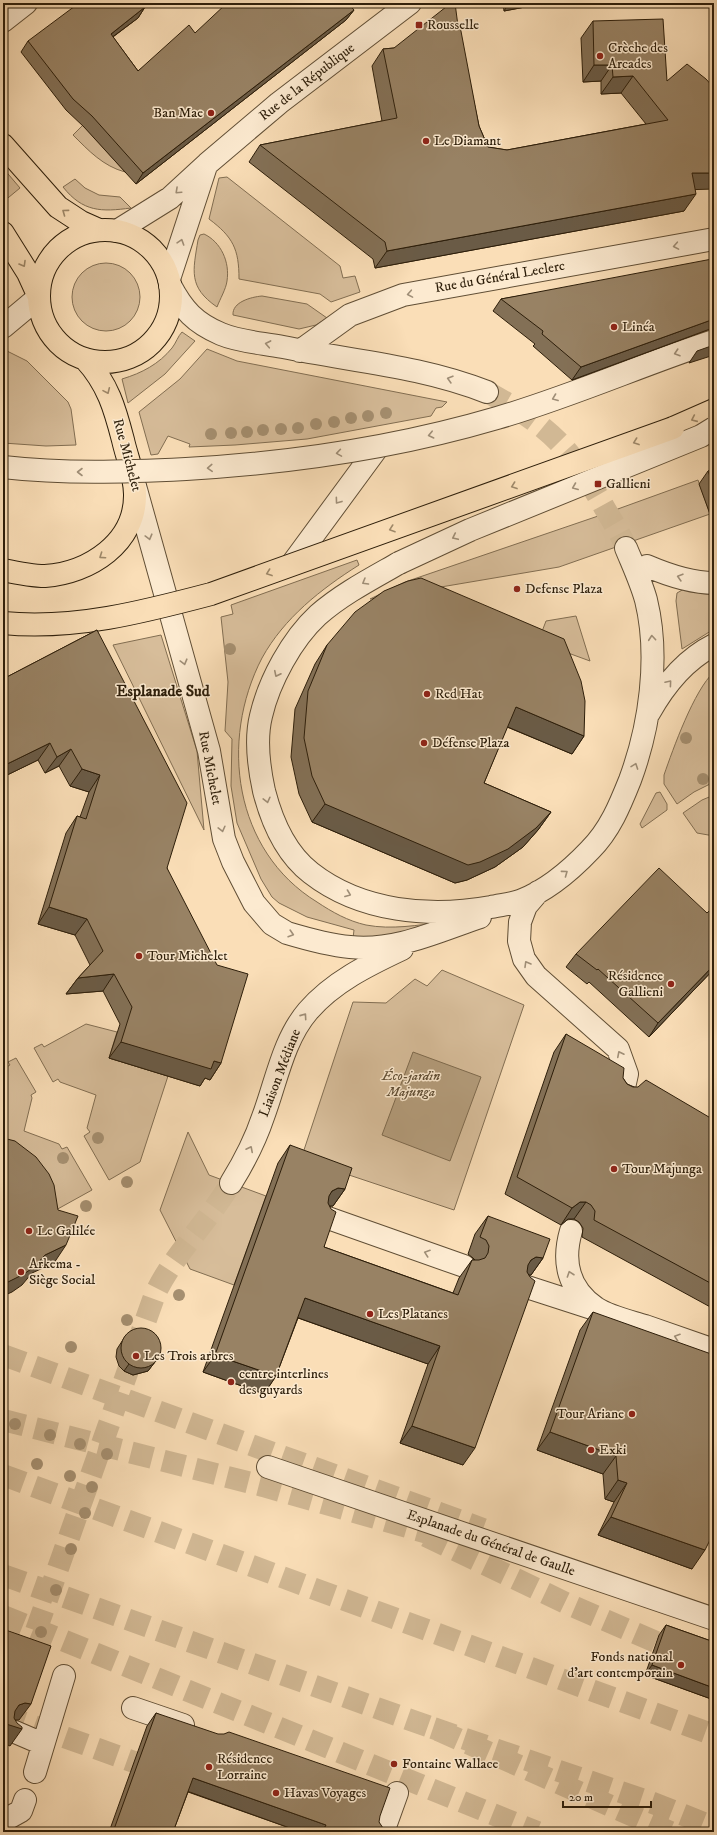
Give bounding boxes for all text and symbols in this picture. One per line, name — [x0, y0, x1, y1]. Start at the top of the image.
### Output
place label: Rousselle — [427, 16, 479, 34]
marker: Rousselle — [414, 20, 424, 30]
street label: Rue de la République — [256, 39, 359, 125]
place label: Crèche des Arcades — [608, 39, 668, 73]
marker: Crèche des Arcades — [595, 51, 605, 61]
place label: Ban Mae — [153, 104, 203, 122]
marker: Ban Mae — [206, 108, 216, 118]
place label: Le Diamant — [434, 132, 502, 150]
marker: Le Diamant — [421, 136, 431, 146]
one-way arrow — [175, 186, 183, 194]
one-way arrow — [62, 210, 69, 217]
one-way arrow — [176, 239, 185, 246]
one-way arrow — [673, 241, 679, 249]
street label: Rue du Général Leclerc — [434, 257, 566, 297]
one-way arrow — [18, 260, 26, 267]
one-way arrow — [407, 289, 413, 297]
place label: Linéa — [622, 318, 655, 336]
marker: Linéa — [609, 322, 619, 332]
one-way arrow — [264, 341, 271, 349]
one-way arrow — [674, 348, 681, 357]
one-way arrow — [447, 375, 454, 384]
one-way arrow — [102, 386, 110, 394]
one-way arrow — [552, 394, 559, 402]
one-way arrow — [690, 414, 698, 422]
street label: Rue Michelet — [109, 417, 146, 494]
one-way arrow — [427, 430, 434, 438]
one-way arrow — [633, 437, 640, 445]
one-way arrow — [336, 448, 342, 457]
one-way arrow — [207, 463, 213, 472]
one-way arrow — [77, 468, 83, 476]
place label: Gallieni — [606, 475, 651, 493]
marker: Gallieni — [593, 479, 603, 489]
one-way arrow — [511, 481, 518, 490]
one-way arrow — [572, 483, 579, 491]
one-way arrow — [336, 497, 343, 504]
one-way arrow — [388, 525, 395, 533]
one-way arrow — [452, 532, 460, 540]
one-way arrow — [144, 533, 153, 540]
one-way arrow — [99, 551, 106, 559]
one-way arrow — [266, 568, 273, 576]
one-way arrow — [677, 573, 684, 582]
one-way arrow — [362, 578, 369, 585]
place label: Defense Plaza — [525, 580, 603, 598]
marker: Defense Plaza — [512, 584, 522, 594]
one-way arrow — [647, 635, 656, 641]
one-way arrow — [179, 658, 188, 665]
one-way arrow — [274, 670, 282, 677]
district label: Esplanade Sud — [116, 681, 211, 701]
one-way arrow — [664, 681, 671, 688]
place label: Red Hat — [435, 685, 483, 703]
marker: Red Hat — [422, 689, 432, 699]
street label: Rue Michelet — [194, 730, 226, 807]
place label: Défense Plaza — [432, 734, 510, 752]
marker: Défense Plaza — [419, 738, 429, 748]
one-way arrow — [630, 763, 638, 770]
one-way arrow — [262, 797, 270, 803]
one-way arrow — [217, 826, 226, 833]
one-way arrow — [561, 870, 568, 878]
one-way arrow — [344, 890, 351, 898]
one-way arrow — [287, 929, 294, 938]
place label: Tour Michelet — [147, 947, 228, 965]
marker: Tour Michelet — [134, 951, 144, 961]
one-way arrow — [525, 961, 532, 968]
place label: Résidence Gallieni — [608, 967, 663, 1001]
marker: Résidence Gallieni — [666, 979, 676, 989]
one-way arrow — [299, 1014, 306, 1021]
street label: Liaison Médiane — [255, 1026, 305, 1120]
one-way arrow — [617, 1051, 625, 1058]
park label: Éco-jardin Majunga — [381, 1067, 440, 1101]
one-way arrow — [245, 1146, 253, 1153]
place label: Tour Majunga — [622, 1160, 702, 1178]
marker: Tour Majunga — [609, 1164, 619, 1174]
place label: Le Galilée — [37, 1222, 95, 1240]
marker: Le Galilée — [24, 1226, 34, 1236]
one-way arrow — [424, 1249, 431, 1257]
place label: Arkema - Siège Social — [29, 1255, 96, 1289]
marker: Arkema - Siège Social — [16, 1267, 26, 1277]
one-way arrow — [566, 1271, 575, 1278]
place label: Les Platanes — [378, 1305, 448, 1323]
marker: Les Platanes — [365, 1309, 375, 1319]
one-way arrow — [674, 1334, 681, 1342]
place label: Les Trois arbres — [144, 1347, 234, 1365]
marker: Les Trois arbres — [131, 1351, 141, 1361]
place label: centre interlines des guyards — [239, 1365, 329, 1399]
marker: centre interlines des guyards — [226, 1377, 236, 1387]
place label: Tour Ariane — [556, 1405, 624, 1423]
marker: Tour Ariane — [627, 1409, 637, 1419]
place label: Exki — [599, 1441, 627, 1459]
marker: Exki — [586, 1445, 596, 1455]
street label: Esplanade du Général de Gaulle — [404, 1506, 578, 1580]
place label: Fonds national d'art contemporain — [567, 1648, 674, 1682]
marker: Fonds national d'art contemporain — [676, 1660, 686, 1670]
place label: Résidence Lorraine — [217, 1750, 272, 1784]
place label: Fontaine Wallace — [402, 1755, 499, 1773]
marker: Fontaine Wallace — [389, 1759, 399, 1769]
marker: Résidence Lorraine — [204, 1762, 214, 1772]
scale bar — [563, 1783, 651, 1809]
place label: Havas Voyages — [284, 1784, 367, 1802]
marker: Havas Voyages — [271, 1788, 281, 1798]
text: 20 m — [569, 1790, 593, 1805]

